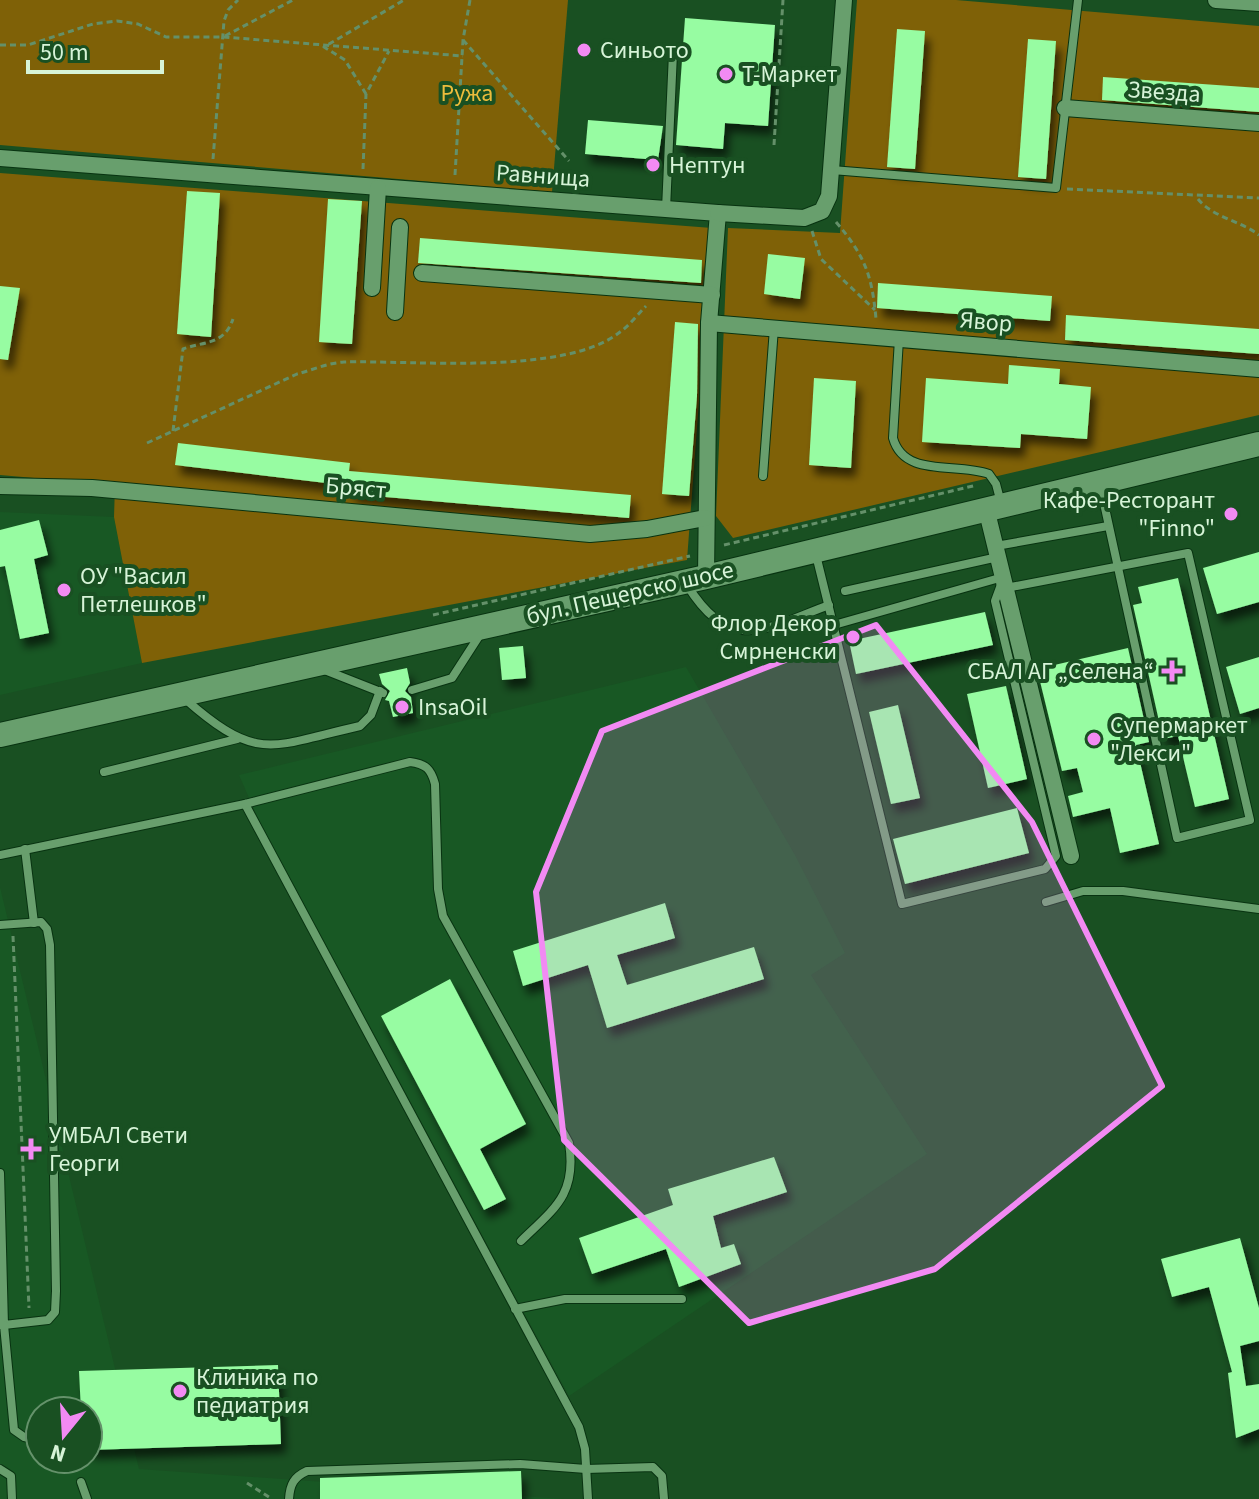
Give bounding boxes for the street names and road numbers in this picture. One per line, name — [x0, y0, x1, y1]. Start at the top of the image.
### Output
street label: Звезда — [1126, 72, 1202, 112]
street label: Равнища — [495, 155, 591, 197]
street label: Явор — [958, 302, 1014, 342]
street label: Бряст — [324, 468, 388, 508]
street label: бул. Пещерско шосе — [523, 552, 737, 634]

